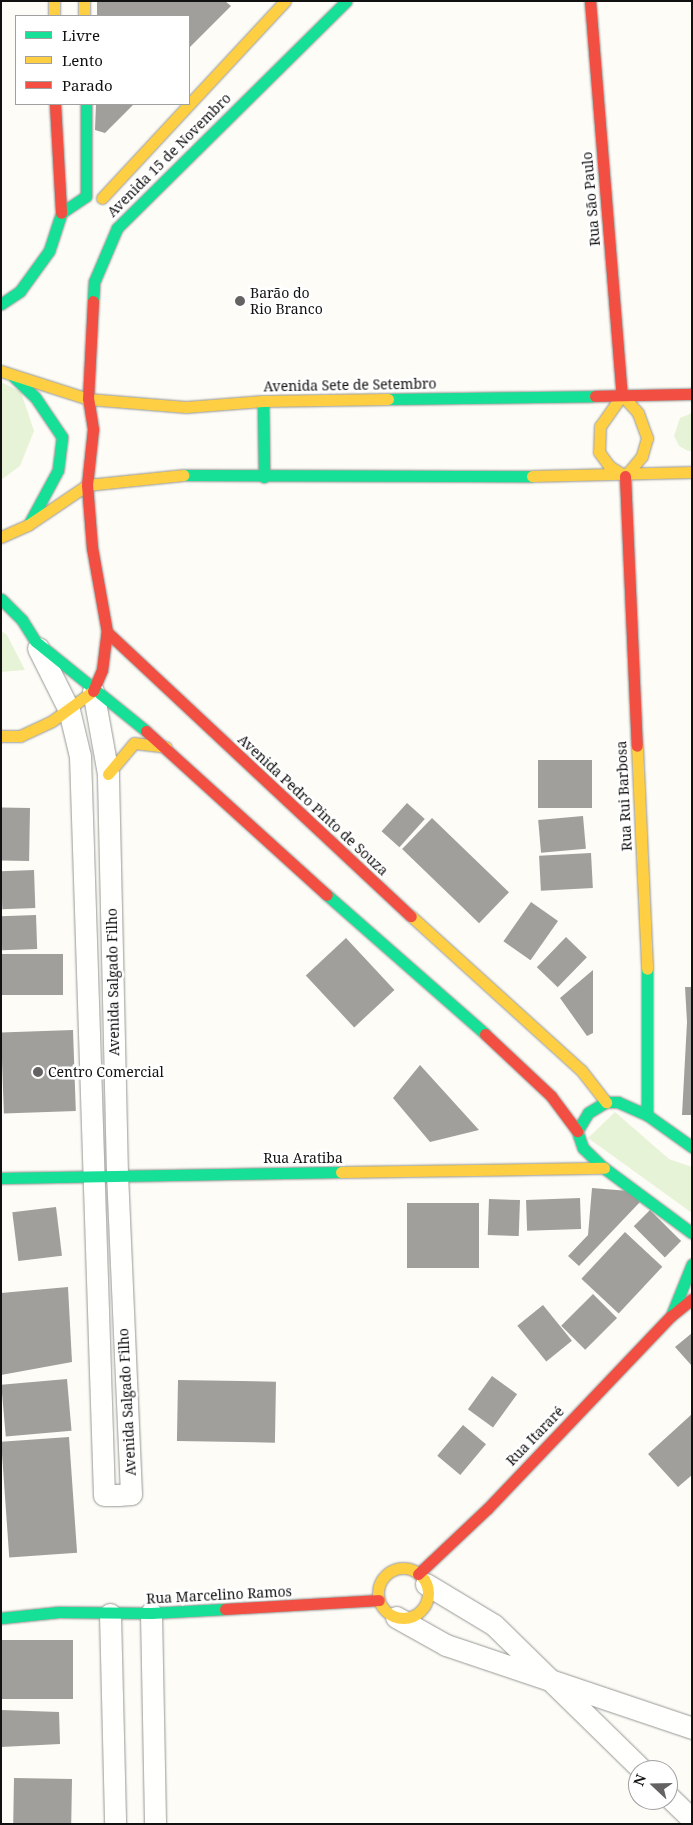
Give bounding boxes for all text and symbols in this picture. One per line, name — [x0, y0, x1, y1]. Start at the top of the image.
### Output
legend — [15, 15, 190, 105]
text: Livre — [62, 25, 100, 45]
text: Lento — [62, 50, 103, 70]
text: Parado — [62, 75, 113, 95]
street label: Avenida 15 de Novembro — [104, 90, 234, 220]
street label: Rua São Paulo — [579, 151, 603, 247]
place label: Barão do Rio Branco — [250, 285, 323, 318]
marker: Barão do Rio Branco — [234, 295, 246, 307]
street label: Avenida Sete de Setembro — [263, 375, 437, 395]
street label: Avenida Pedro Pinto de Souza — [234, 731, 392, 879]
street label: Rua Rui Barbosa — [613, 740, 635, 852]
street label: Avenida Salgado Filho — [103, 908, 123, 1056]
place label: Centro Comercial — [48, 1064, 164, 1080]
marker: Centro Comercial — [32, 1066, 44, 1078]
street label: Rua Aratiba — [263, 1150, 343, 1166]
street label: Avenida Salgado Filho — [115, 1328, 139, 1476]
street label: Rua Itararé — [503, 1403, 567, 1469]
street label: Rua Marcelino Ramos — [146, 1583, 292, 1607]
north arrow — [628, 1760, 678, 1810]
text: N — [629, 1771, 650, 1788]

